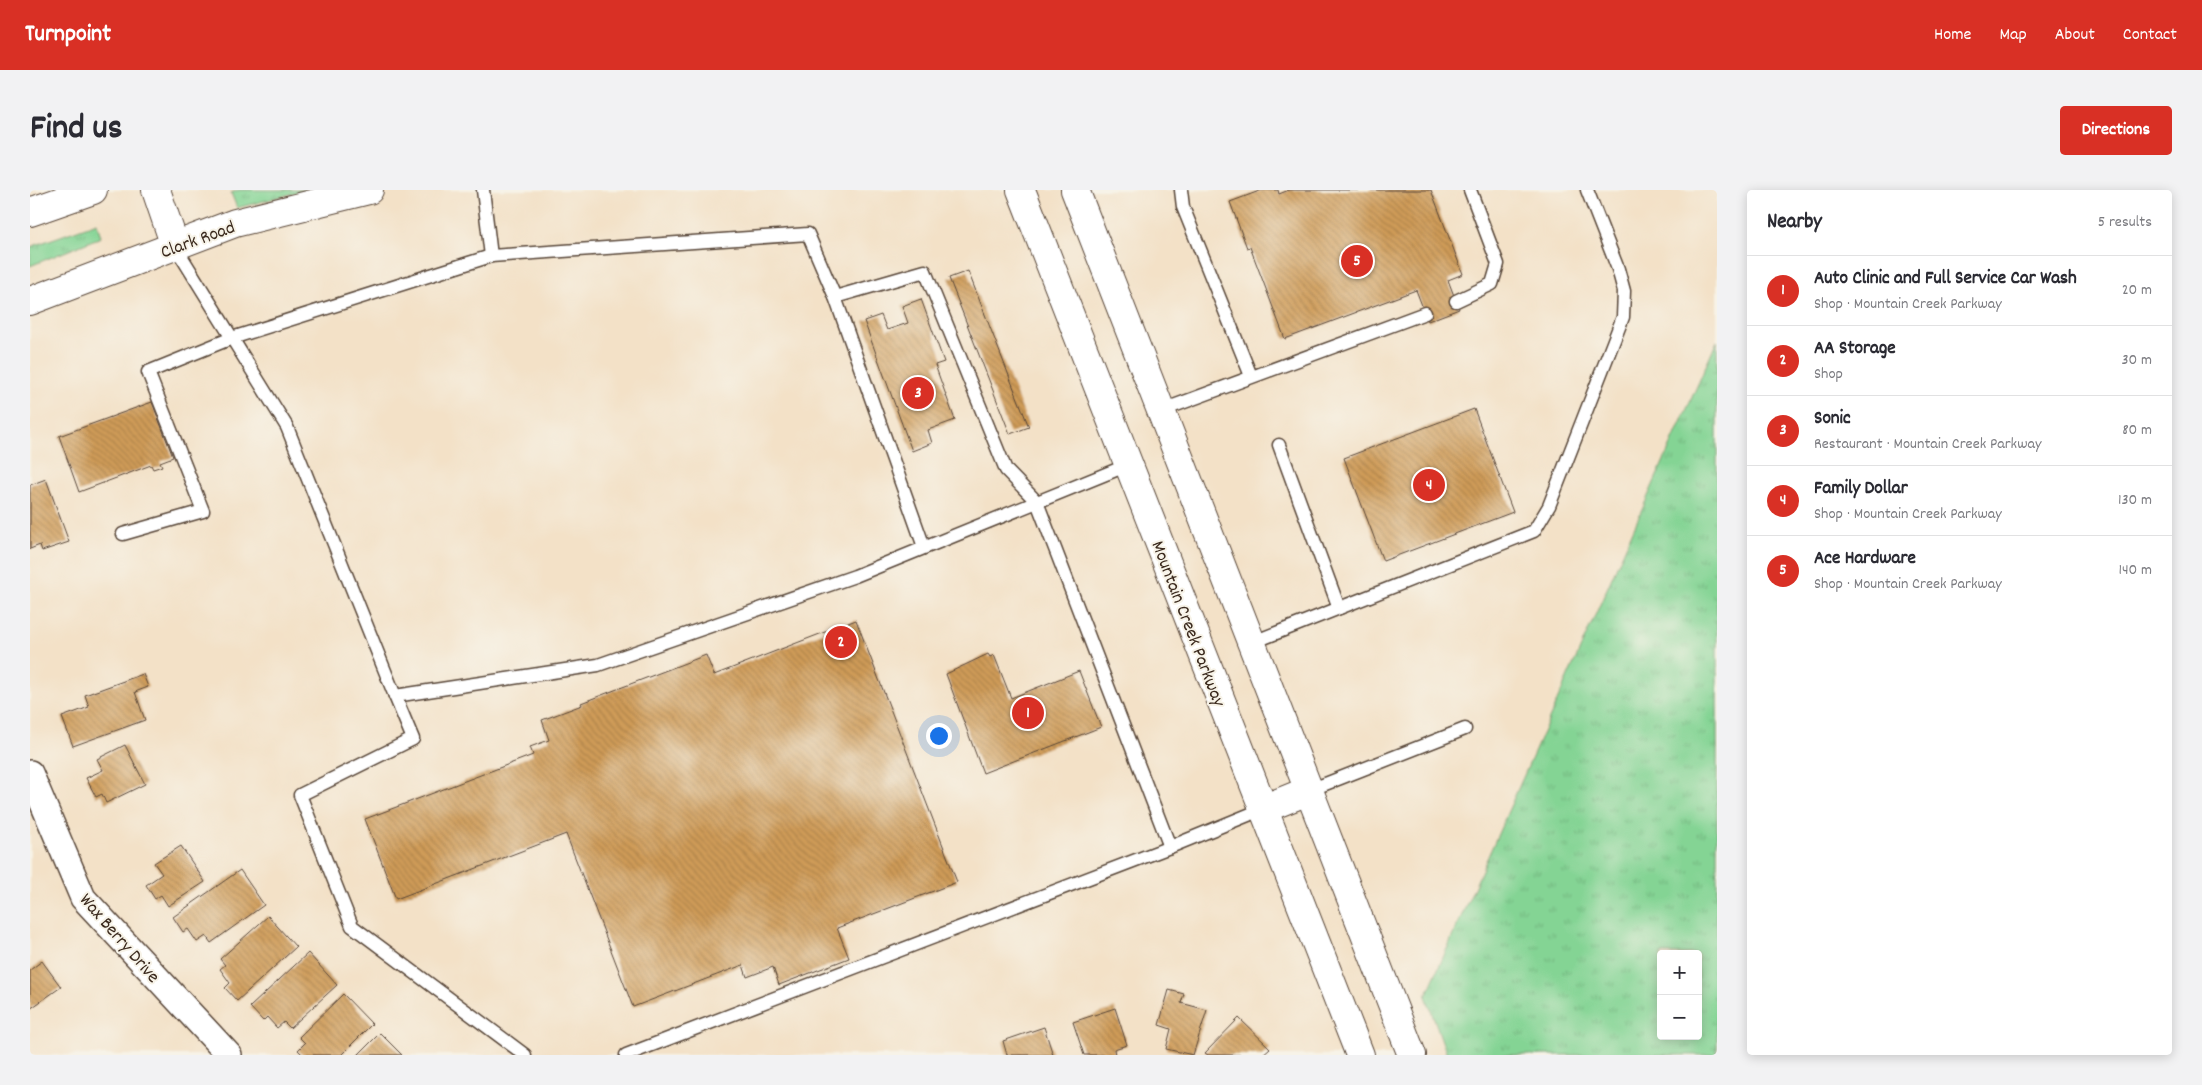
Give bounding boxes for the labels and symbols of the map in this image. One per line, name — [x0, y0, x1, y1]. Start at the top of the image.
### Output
street label: Clark Road — [157, 215, 239, 267]
pin: 5 — [1341, 242, 1373, 280]
pin: 3 — [902, 374, 934, 412]
pin: 4 — [1413, 466, 1445, 504]
street label: Mountain Creek Parkway — [1143, 537, 1231, 711]
pin: 2 — [825, 623, 857, 661]
pin: 1 — [1012, 694, 1044, 732]
your location — [926, 723, 952, 749]
street label: Wax Berry Drive — [72, 888, 165, 990]

